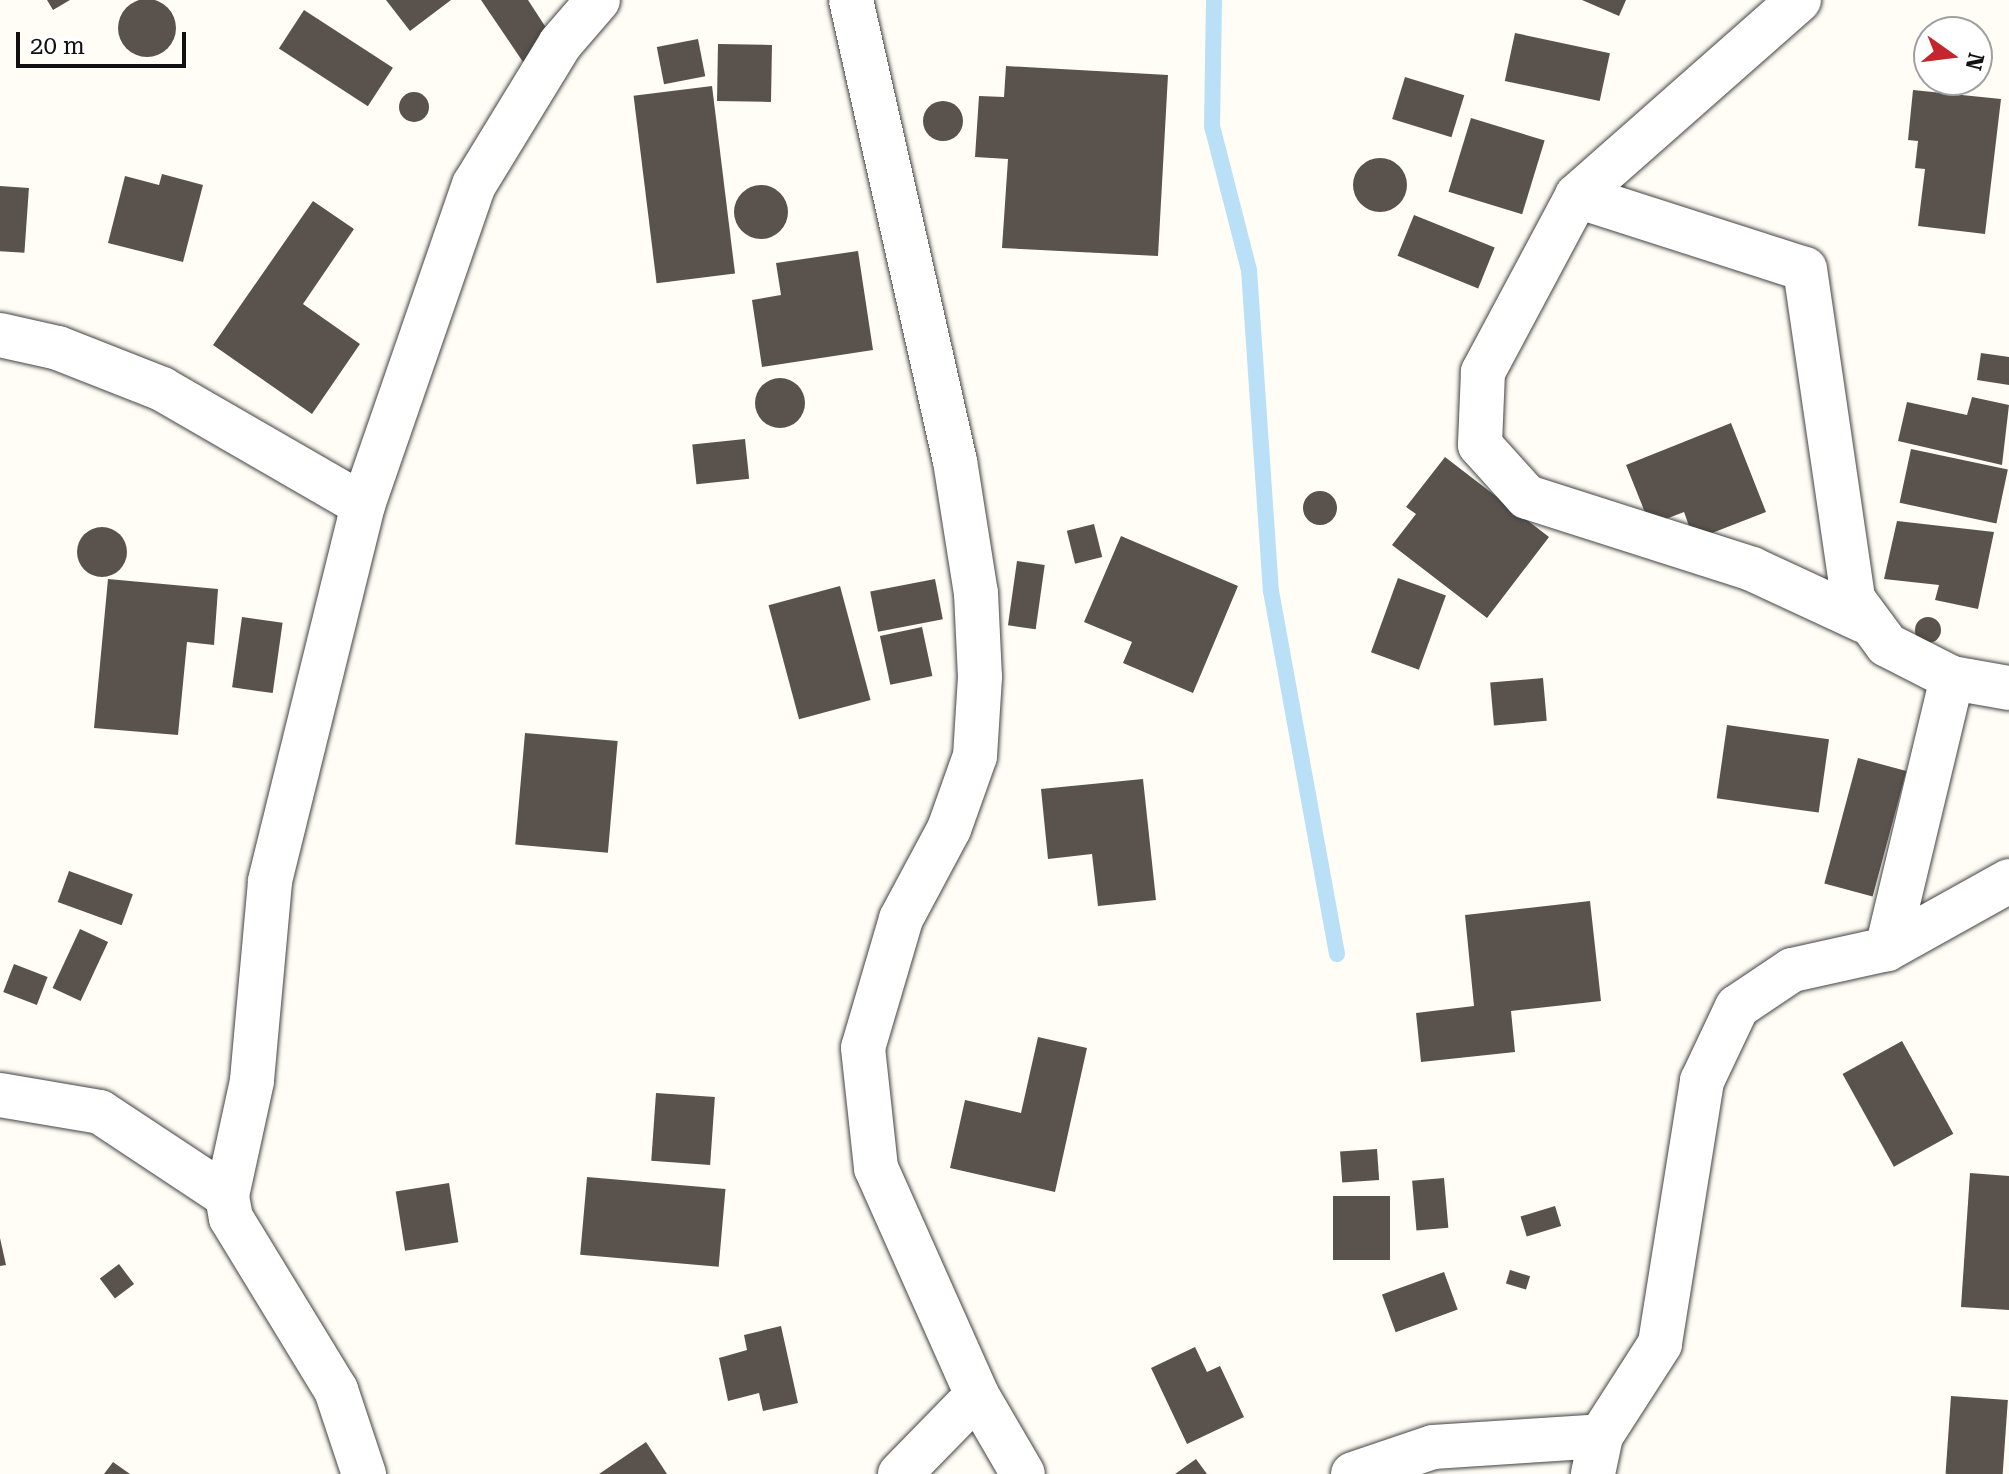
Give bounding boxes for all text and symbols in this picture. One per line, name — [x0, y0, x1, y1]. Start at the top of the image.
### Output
scale bar — [20, 16, 190, 66]
north arrow — [1913, 16, 1993, 96]
text: 20 m — [30, 32, 85, 60]
text: N — [1961, 50, 1989, 73]

